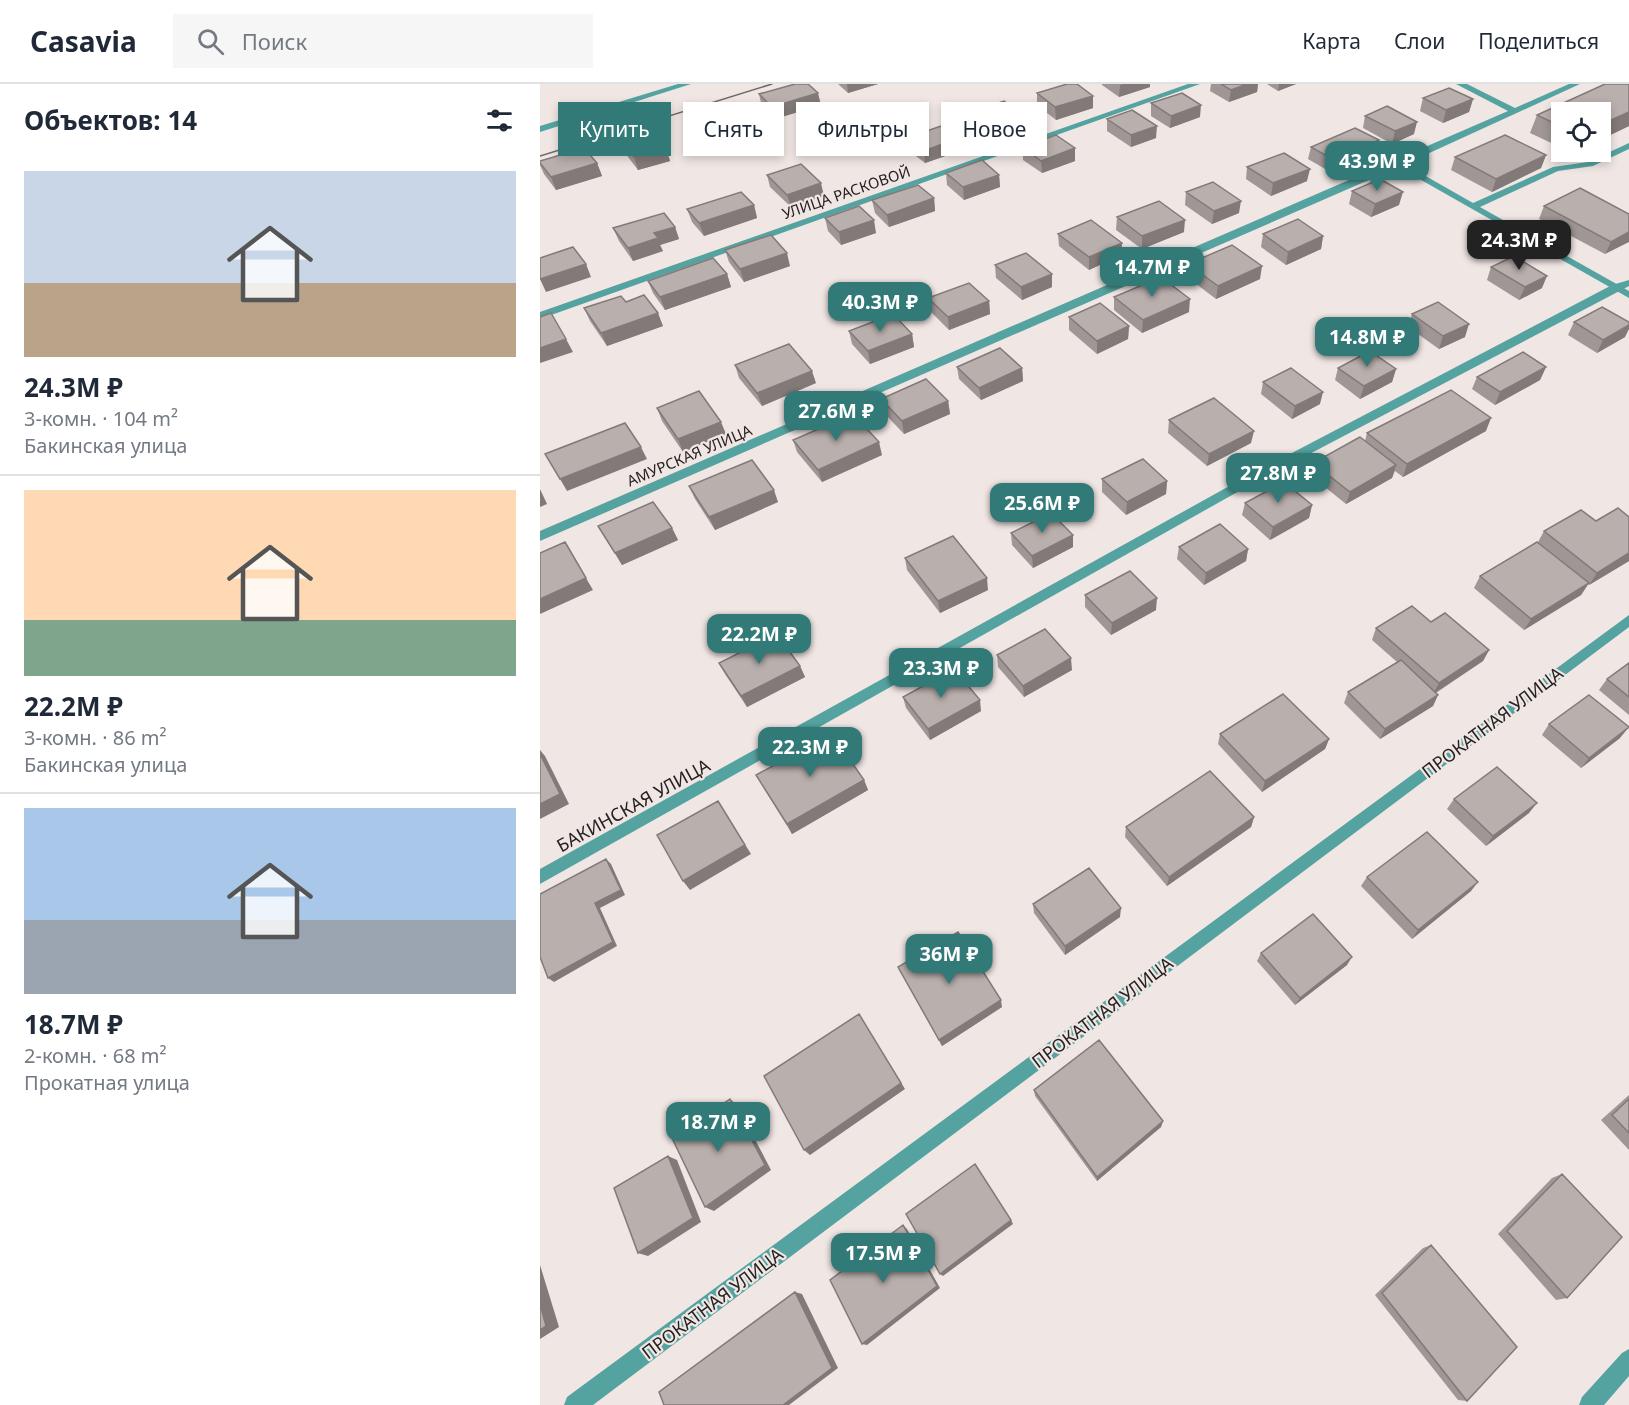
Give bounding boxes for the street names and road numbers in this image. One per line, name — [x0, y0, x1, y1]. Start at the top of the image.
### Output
street label: УЛИЦА РАСКОВОЙ — [779, 161, 913, 223]
street label: АМУРСКАЯ УЛИЦА — [623, 419, 755, 490]
street label: ПРОКАТНАЯ УЛИЦА — [1417, 661, 1568, 783]
street label: БАКИНСКАЯ УЛИЦА — [552, 753, 714, 857]
street label: ПРОКАТНАЯ УЛИЦА — [1027, 951, 1178, 1073]
street label: ПРОКАТНАЯ УЛИЦА — [637, 1242, 788, 1364]

